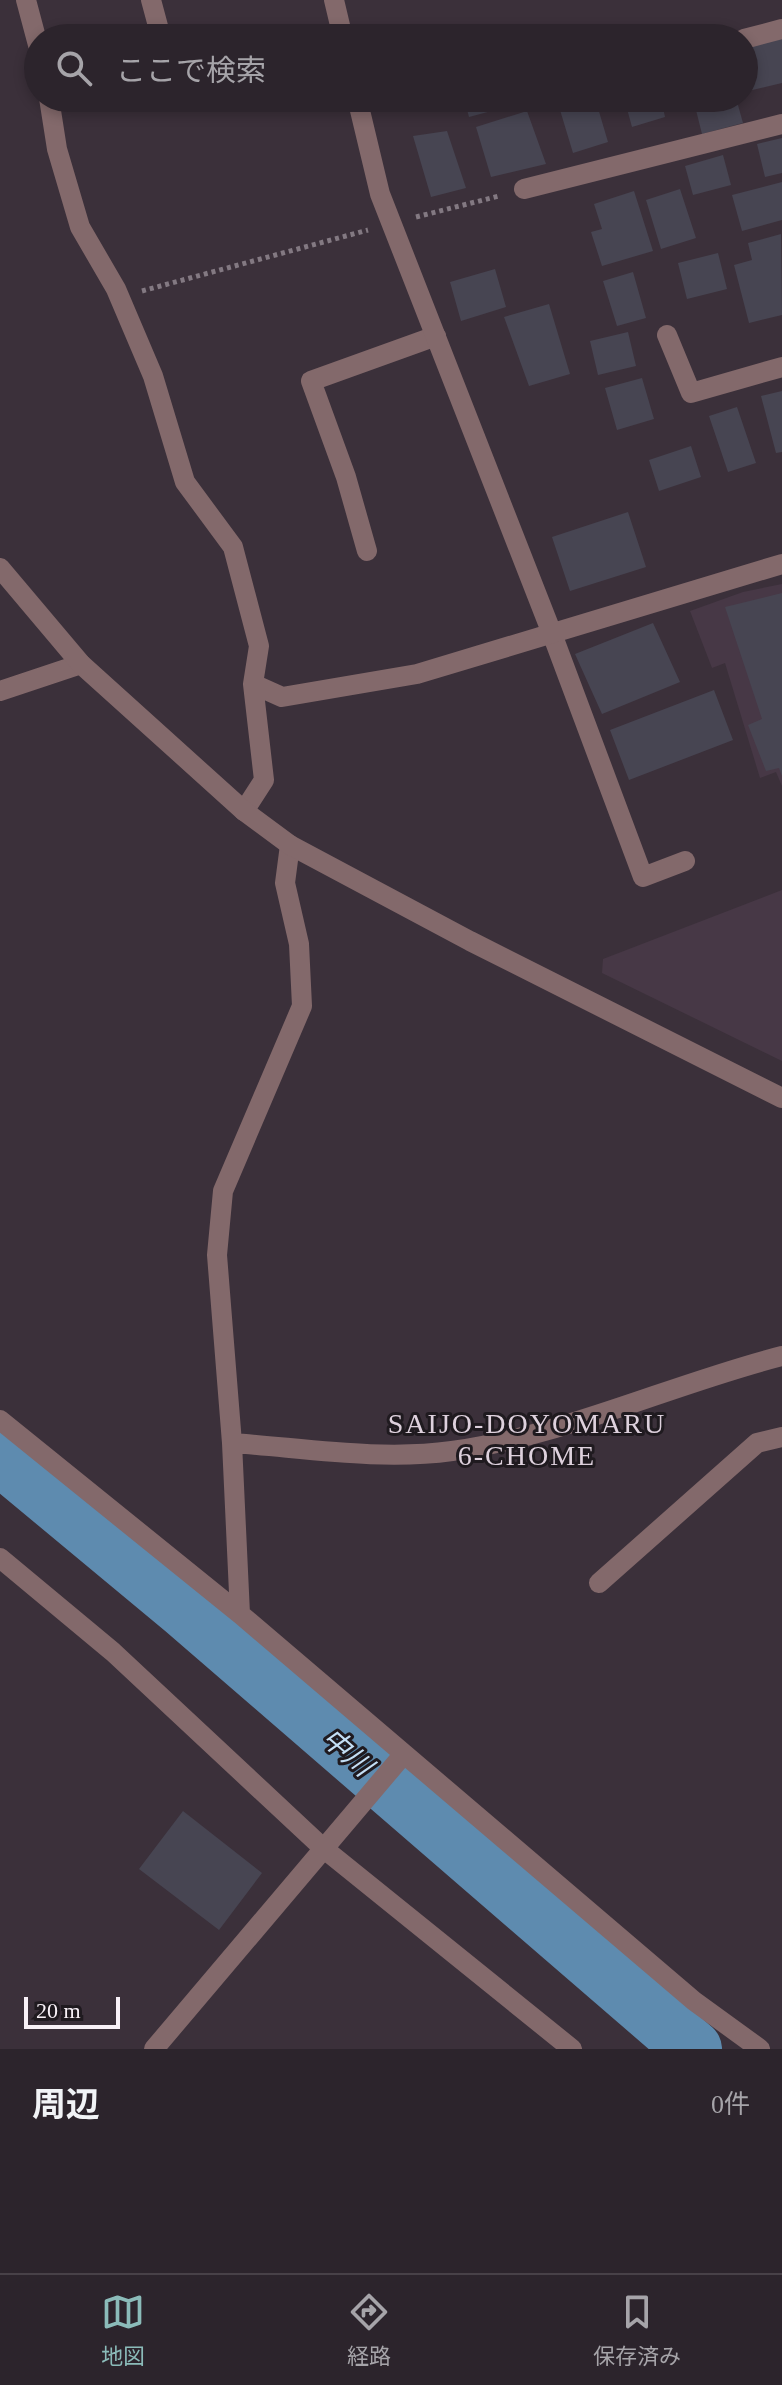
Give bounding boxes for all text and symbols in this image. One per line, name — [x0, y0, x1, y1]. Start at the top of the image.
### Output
search box — [24, 24, 758, 112]
icon: search — [52, 46, 96, 90]
text: ここで検索 — [116, 54, 266, 87]
district label: SAIJO-DOYOMARU 6-CHOME — [388, 1408, 666, 1471]
water label: 中川 — [316, 1722, 381, 1784]
scale bar — [24, 1993, 120, 2029]
text: 20 m — [36, 1998, 81, 2023]
text: 周辺 — [32, 2086, 100, 2123]
text: 0件 — [711, 2090, 750, 2119]
tab: 地図 — [101, 2290, 145, 2370]
tab: 経路 — [347, 2290, 391, 2370]
tab: 保存済み — [593, 2290, 681, 2370]

